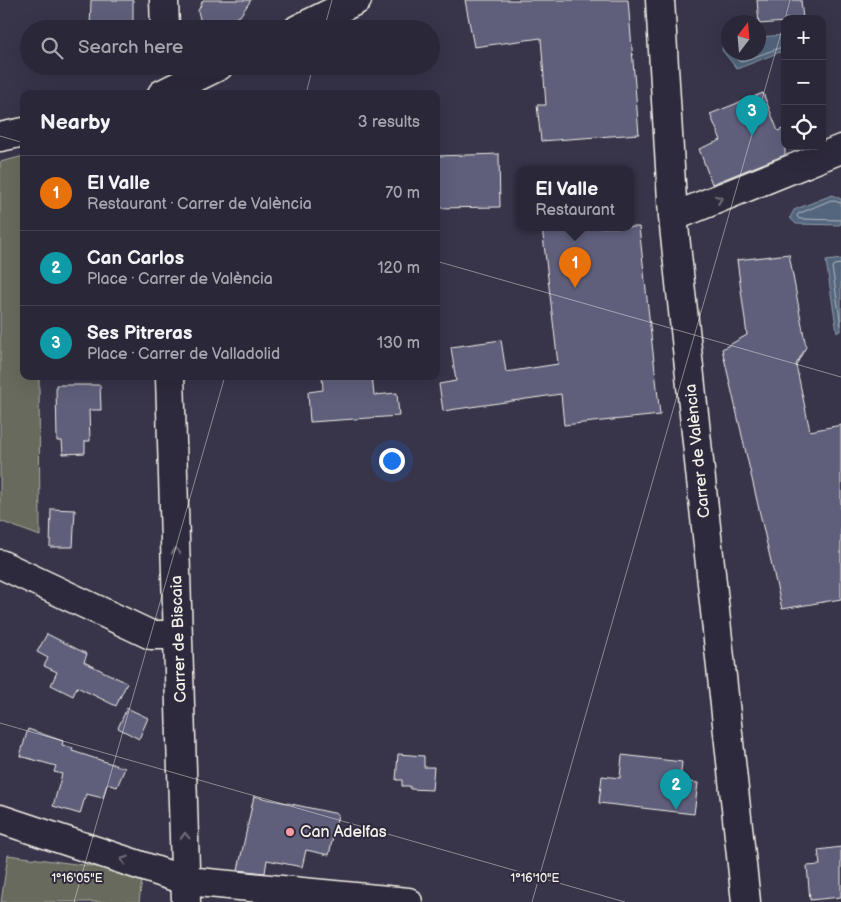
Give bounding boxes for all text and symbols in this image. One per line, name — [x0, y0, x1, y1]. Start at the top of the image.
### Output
north arrow — [721, 15, 766, 60]
map controls — [781, 15, 826, 150]
button: + — [781, 15, 826, 60]
search box — [20, 20, 440, 75]
icon: search — [38, 34, 66, 62]
text: Search here — [78, 36, 183, 59]
button: − — [781, 60, 826, 105]
pin: 3 — [736, 95, 768, 136]
button: locate — [781, 105, 826, 150]
text: Nearby — [40, 110, 110, 135]
text: 3 results — [358, 113, 420, 132]
popup — [516, 166, 634, 231]
text: El Valle — [87, 172, 150, 195]
text: El Valle — [535, 178, 598, 201]
text: 1 — [53, 184, 59, 203]
text: 70 m — [385, 184, 420, 203]
one-way arrow — [714, 194, 723, 205]
text: Restaurant · Carrer de València — [87, 195, 312, 214]
text: Restaurant — [535, 201, 615, 220]
text: Can Carlos — [87, 247, 184, 270]
pin: 1 — [559, 247, 591, 288]
text: 2 — [51, 259, 61, 278]
text: 120 m — [377, 259, 420, 278]
text: Place · Carrer de València — [87, 270, 273, 289]
text: Ses Pitreras — [87, 322, 192, 345]
text: 3 — [51, 334, 61, 353]
text: 130 m — [377, 334, 420, 353]
text: Place · Carrer de Valladolid — [87, 345, 280, 364]
street label: Carrer de València — [682, 383, 714, 519]
your location — [379, 448, 405, 474]
one-way arrow — [171, 547, 181, 554]
street label: Carrer de Biscaia — [167, 575, 191, 703]
pin: 2 — [660, 769, 692, 810]
place label: Can Adelfas — [300, 823, 387, 842]
marker: Can Adelfas — [284, 826, 296, 838]
one-way arrow — [180, 832, 190, 840]
one-way arrow — [120, 856, 128, 866]
text: 1°16'05"E — [51, 871, 103, 886]
text: 1°16'10"E — [511, 871, 560, 886]

